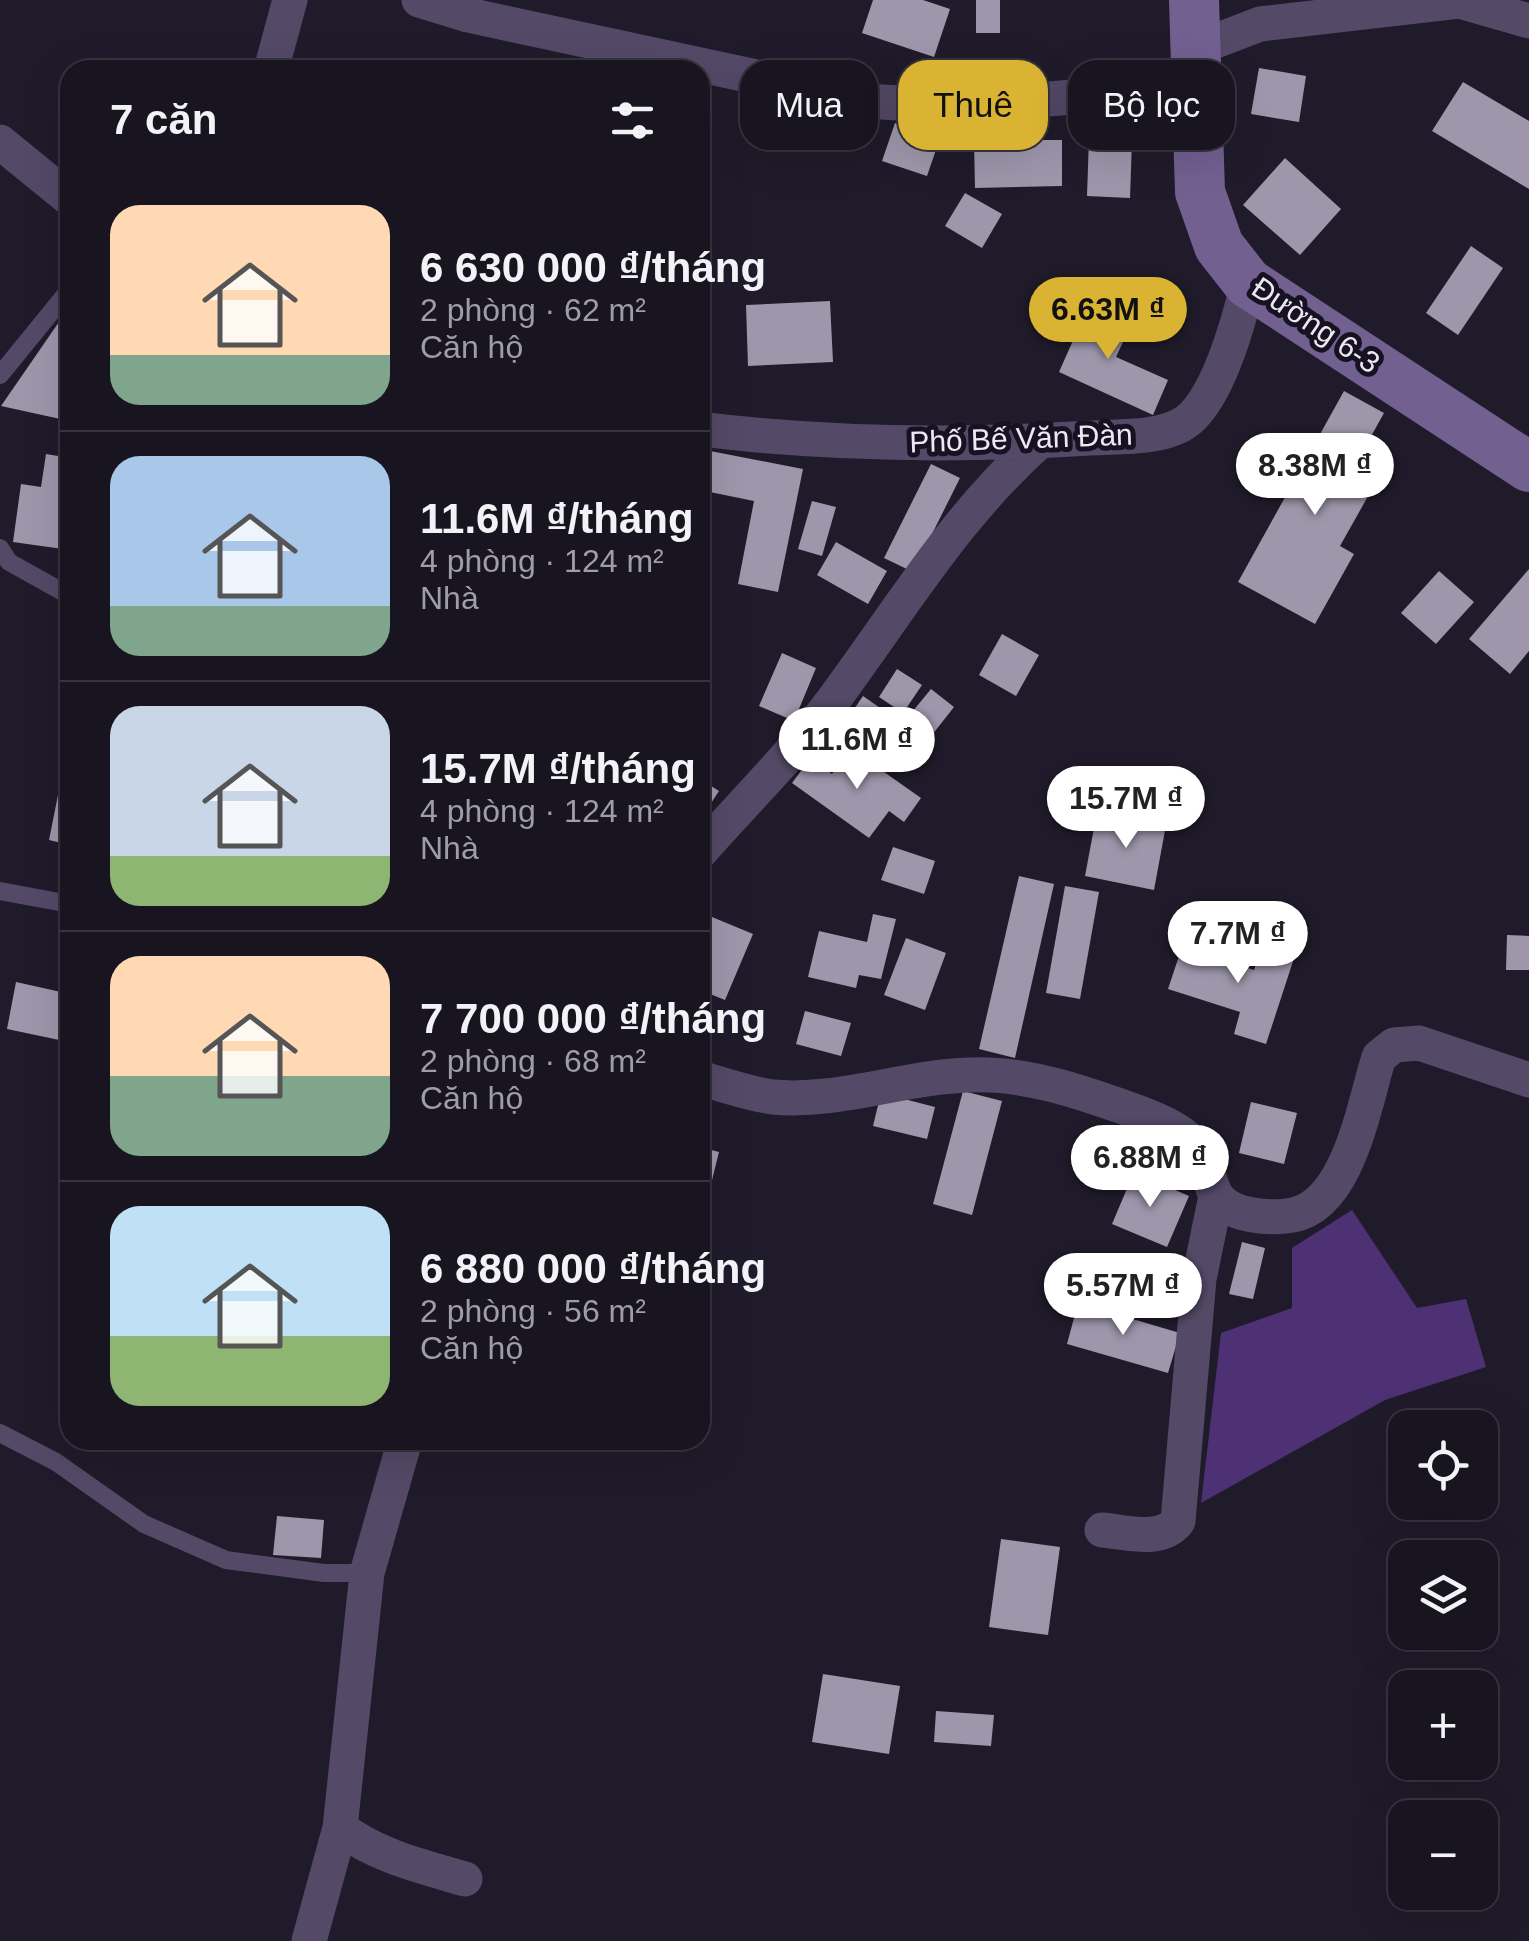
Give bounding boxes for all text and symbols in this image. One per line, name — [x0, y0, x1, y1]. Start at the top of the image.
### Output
chip: Mua — [740, 60, 878, 150]
chip: Thuê — [898, 60, 1048, 150]
chip: Bộ lọc — [1068, 60, 1235, 150]
icon: filters — [605, 93, 660, 148]
text: 7 căn — [110, 96, 217, 143]
text: 6 630 000 ₫/tháng — [420, 244, 766, 291]
icon: home — [190, 245, 310, 365]
street label: Đường 6-3 — [1246, 270, 1386, 380]
pin: 6.63M ₫ — [1016, 277, 1200, 362]
text: 6.63M ₫ — [1051, 291, 1165, 327]
text: 2 phòng · 62 m² — [420, 292, 646, 328]
text: Căn hộ — [420, 329, 523, 365]
street label: Phố Bế Văn Đàn — [909, 418, 1133, 458]
pin: 8.38M ₫ — [1223, 433, 1407, 518]
text: 8.38M ₫ — [1258, 447, 1372, 483]
text: 11.6M ₫/tháng — [420, 495, 694, 542]
icon: home — [190, 496, 310, 616]
text: 4 phòng · 124 m² — [420, 543, 664, 579]
text: Nhà — [420, 580, 479, 616]
pin: 11.6M ₫ — [765, 707, 949, 792]
text: 11.6M ₫ — [801, 721, 913, 757]
text: 15.7M ₫/tháng — [420, 745, 696, 792]
icon: home — [190, 746, 310, 866]
pin: 15.7M ₫ — [1034, 766, 1218, 851]
text: 15.7M ₫ — [1069, 780, 1183, 816]
text: 4 phòng · 124 m² — [420, 793, 664, 829]
text: Nhà — [420, 830, 479, 866]
pin: 7.7M ₫ — [1157, 901, 1319, 986]
text: 7.7M ₫ — [1190, 915, 1286, 951]
text: 7 700 000 ₫/tháng — [420, 995, 766, 1042]
icon: home — [190, 996, 310, 1116]
text: 2 phòng · 68 m² — [420, 1043, 646, 1079]
text: Căn hộ — [420, 1080, 523, 1116]
pin: 6.88M ₫ — [1058, 1125, 1242, 1210]
text: 6.88M ₫ — [1093, 1139, 1207, 1175]
text: 6 880 000 ₫/tháng — [420, 1245, 766, 1292]
icon: home — [190, 1246, 310, 1366]
pin: 5.57M ₫ — [1031, 1253, 1215, 1338]
text: 5.57M ₫ — [1066, 1267, 1180, 1303]
text: 2 phòng · 56 m² — [420, 1293, 646, 1329]
text: Căn hộ — [420, 1330, 523, 1366]
map controls — [1388, 1410, 1498, 1910]
button: locate — [1388, 1410, 1498, 1520]
button: layers — [1388, 1540, 1498, 1650]
button: + — [1388, 1670, 1498, 1780]
button: − — [1388, 1800, 1498, 1910]

